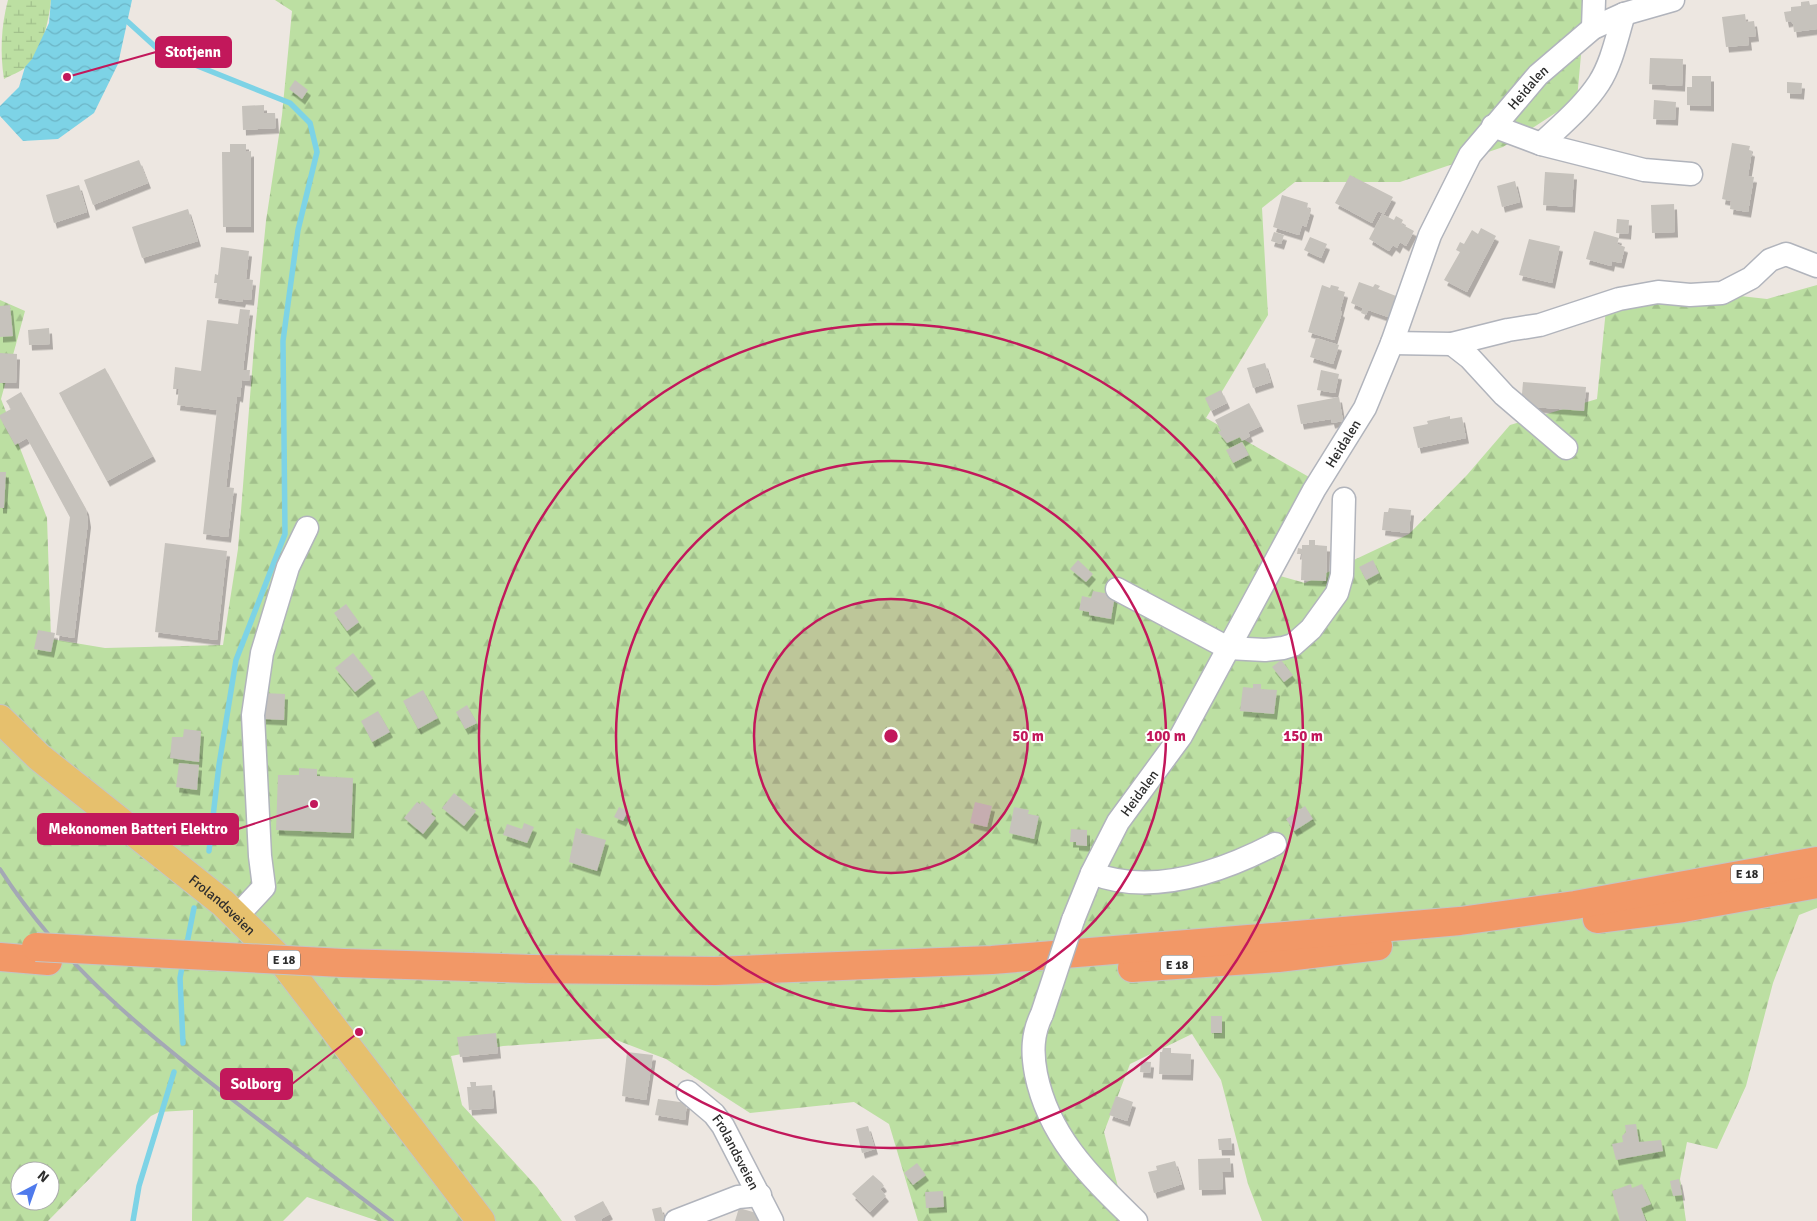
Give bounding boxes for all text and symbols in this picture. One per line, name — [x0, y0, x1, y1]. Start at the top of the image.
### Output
callout: Stotjenn — [156, 37, 231, 67]
text: Stotjenn — [165, 43, 221, 61]
street label: Heidalen — [1504, 62, 1552, 113]
street label: Heidalen — [1322, 417, 1365, 471]
centre of rings — [882, 727, 900, 745]
text: 50 m — [1012, 727, 1044, 745]
text: 100 m — [1146, 727, 1186, 745]
text: 150 m — [1283, 727, 1323, 745]
street label: Heidalen — [1117, 767, 1162, 820]
callout: Mekonomen Batteri Elektro — [38, 814, 238, 844]
text: Mekonomen Batteri Elektro — [48, 820, 228, 838]
road number: E 18 — [1731, 864, 1763, 884]
street label: Frolandsveien — [185, 871, 259, 939]
road number: E 18 — [268, 950, 300, 970]
road number: E 18 — [1161, 956, 1193, 974]
callout: Solborg — [221, 1069, 292, 1099]
text: Solborg — [231, 1075, 281, 1093]
street label: Frolandsveien — [708, 1111, 762, 1193]
north arrow — [10, 1161, 60, 1211]
text: N — [34, 1167, 52, 1186]

